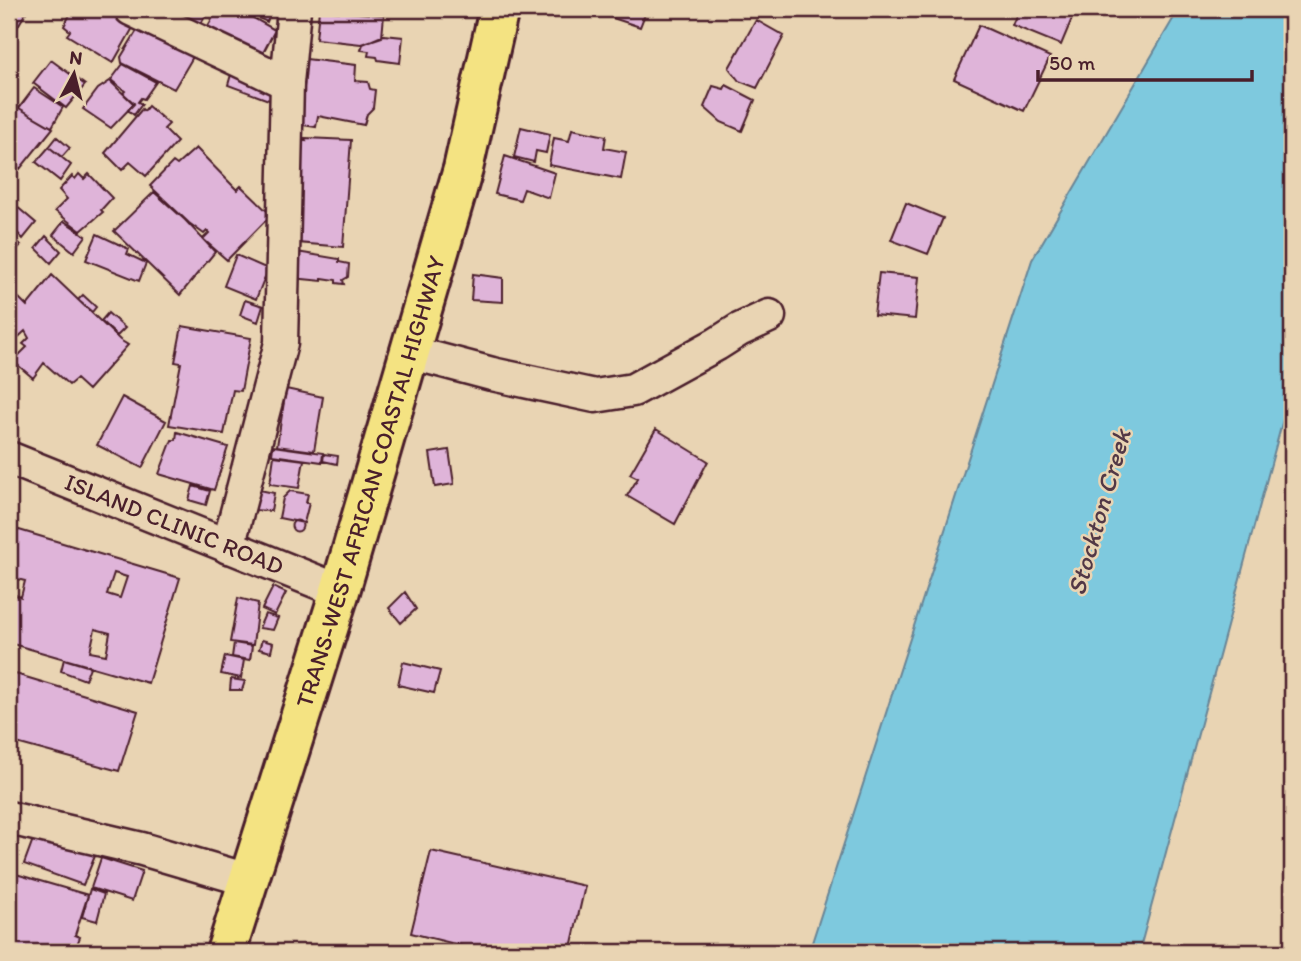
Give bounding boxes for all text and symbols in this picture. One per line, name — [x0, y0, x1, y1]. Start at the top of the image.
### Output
north arrow — [38, 38, 108, 108]
scale bar — [1038, 38, 1252, 82]
text: N — [68, 45, 84, 70]
text: 50 m — [1049, 50, 1096, 75]
street label: TRANS-WEST AFRICAN COASTAL HIGHWAY — [289, 252, 451, 711]
water label: Stockton Creek — [1060, 424, 1138, 599]
street label: ISLAND CLINIC ROAD — [61, 467, 288, 581]

